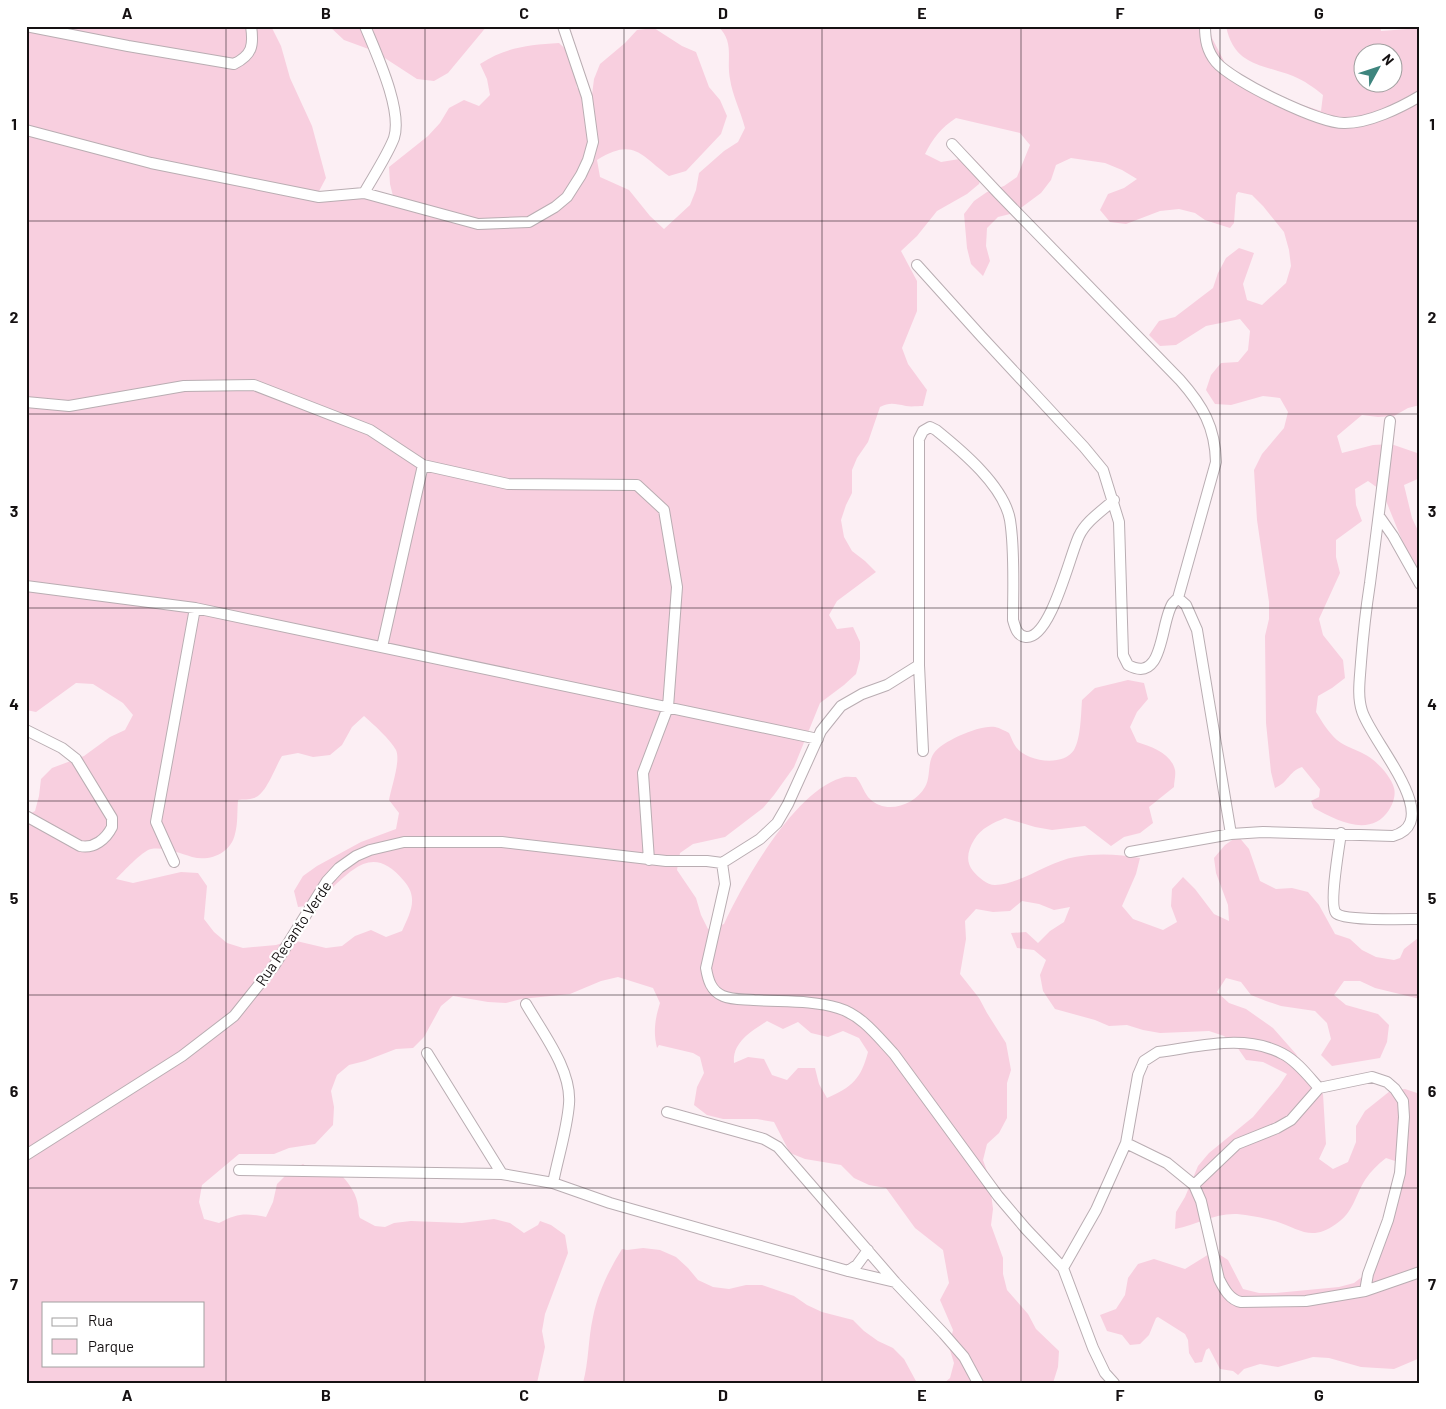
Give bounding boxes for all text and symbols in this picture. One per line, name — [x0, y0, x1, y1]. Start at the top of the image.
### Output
text: A — [122, 3, 133, 22]
text: B — [321, 3, 331, 22]
text: C — [519, 3, 529, 22]
text: D — [718, 3, 728, 22]
text: E — [917, 3, 927, 22]
text: F — [1116, 3, 1125, 22]
text: G — [1314, 3, 1324, 22]
north arrow — [1354, 42, 1404, 92]
text: N — [1379, 50, 1398, 68]
text: 1 — [11, 114, 17, 133]
text: 1 — [1429, 114, 1435, 133]
text: 2 — [10, 307, 19, 326]
text: 2 — [1428, 307, 1437, 326]
text: 3 — [10, 501, 18, 520]
text: 3 — [1428, 501, 1436, 520]
text: 4 — [9, 694, 19, 713]
text: 4 — [1427, 694, 1437, 713]
street label: Rua Recanto Verde — [251, 877, 335, 989]
text: 5 — [10, 888, 19, 907]
text: 5 — [1428, 888, 1437, 907]
text: 6 — [10, 1081, 19, 1100]
text: 6 — [1428, 1081, 1437, 1100]
text: 7 — [10, 1274, 18, 1293]
text: 7 — [1428, 1274, 1436, 1293]
legend — [42, 1302, 205, 1366]
text: Rua — [88, 1311, 113, 1329]
text: Parque — [88, 1337, 134, 1355]
text: A — [122, 1385, 133, 1404]
text: B — [321, 1385, 331, 1404]
text: C — [519, 1385, 529, 1404]
text: D — [718, 1385, 728, 1404]
text: E — [917, 1385, 927, 1404]
text: F — [1116, 1385, 1125, 1404]
text: G — [1314, 1385, 1324, 1404]

